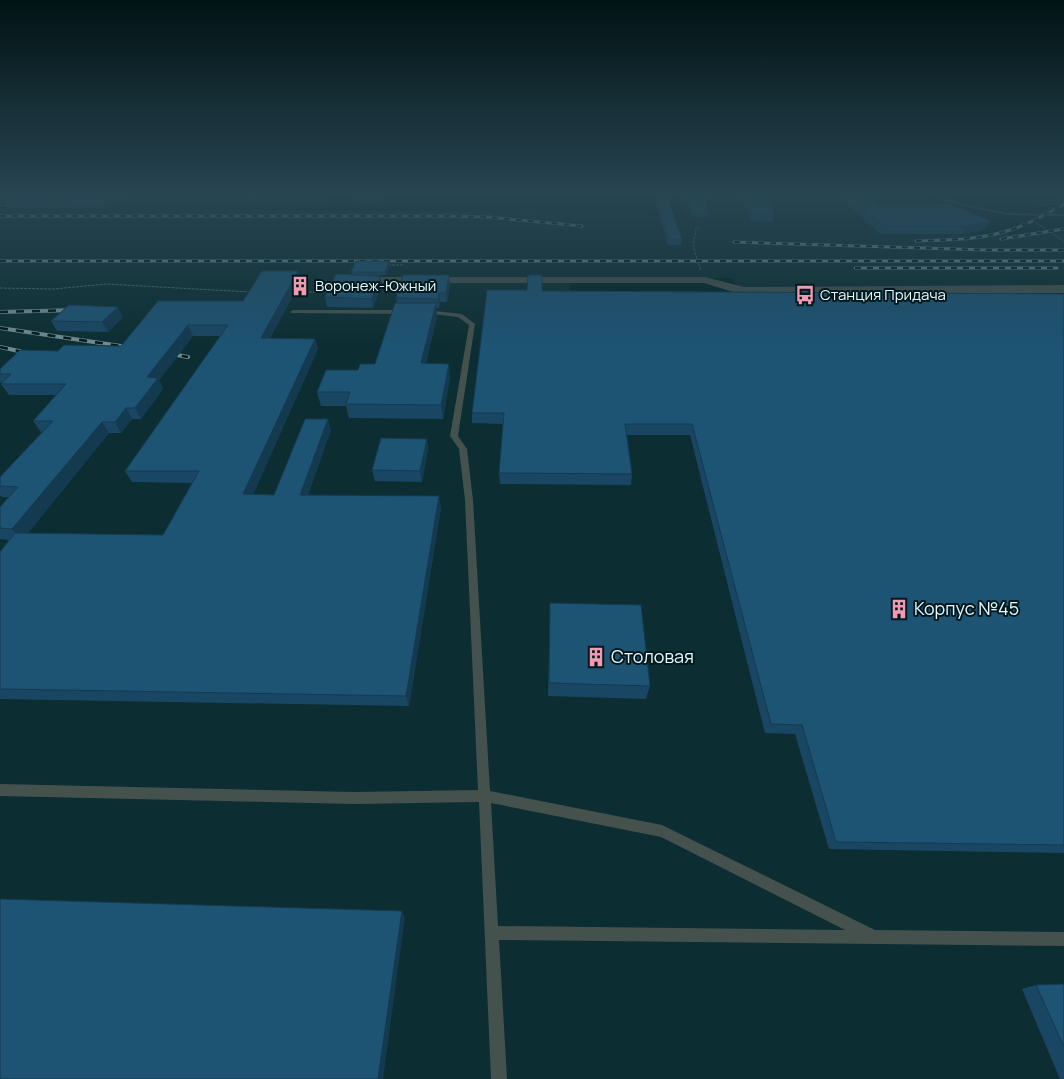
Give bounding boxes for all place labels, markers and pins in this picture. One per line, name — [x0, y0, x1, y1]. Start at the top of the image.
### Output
building icon: Воронеж-Южный — [289, 275, 311, 297]
place label: Воронеж-Южный — [315, 275, 436, 296]
bus stop icon: Станция Придача — [794, 284, 816, 306]
place label: Станция Придача — [820, 284, 946, 305]
place label: Корпус №45 — [914, 596, 1019, 620]
building icon: Корпус №45 — [888, 598, 910, 620]
place label: Столовая — [611, 644, 694, 668]
building icon: Столовая — [585, 646, 607, 668]

